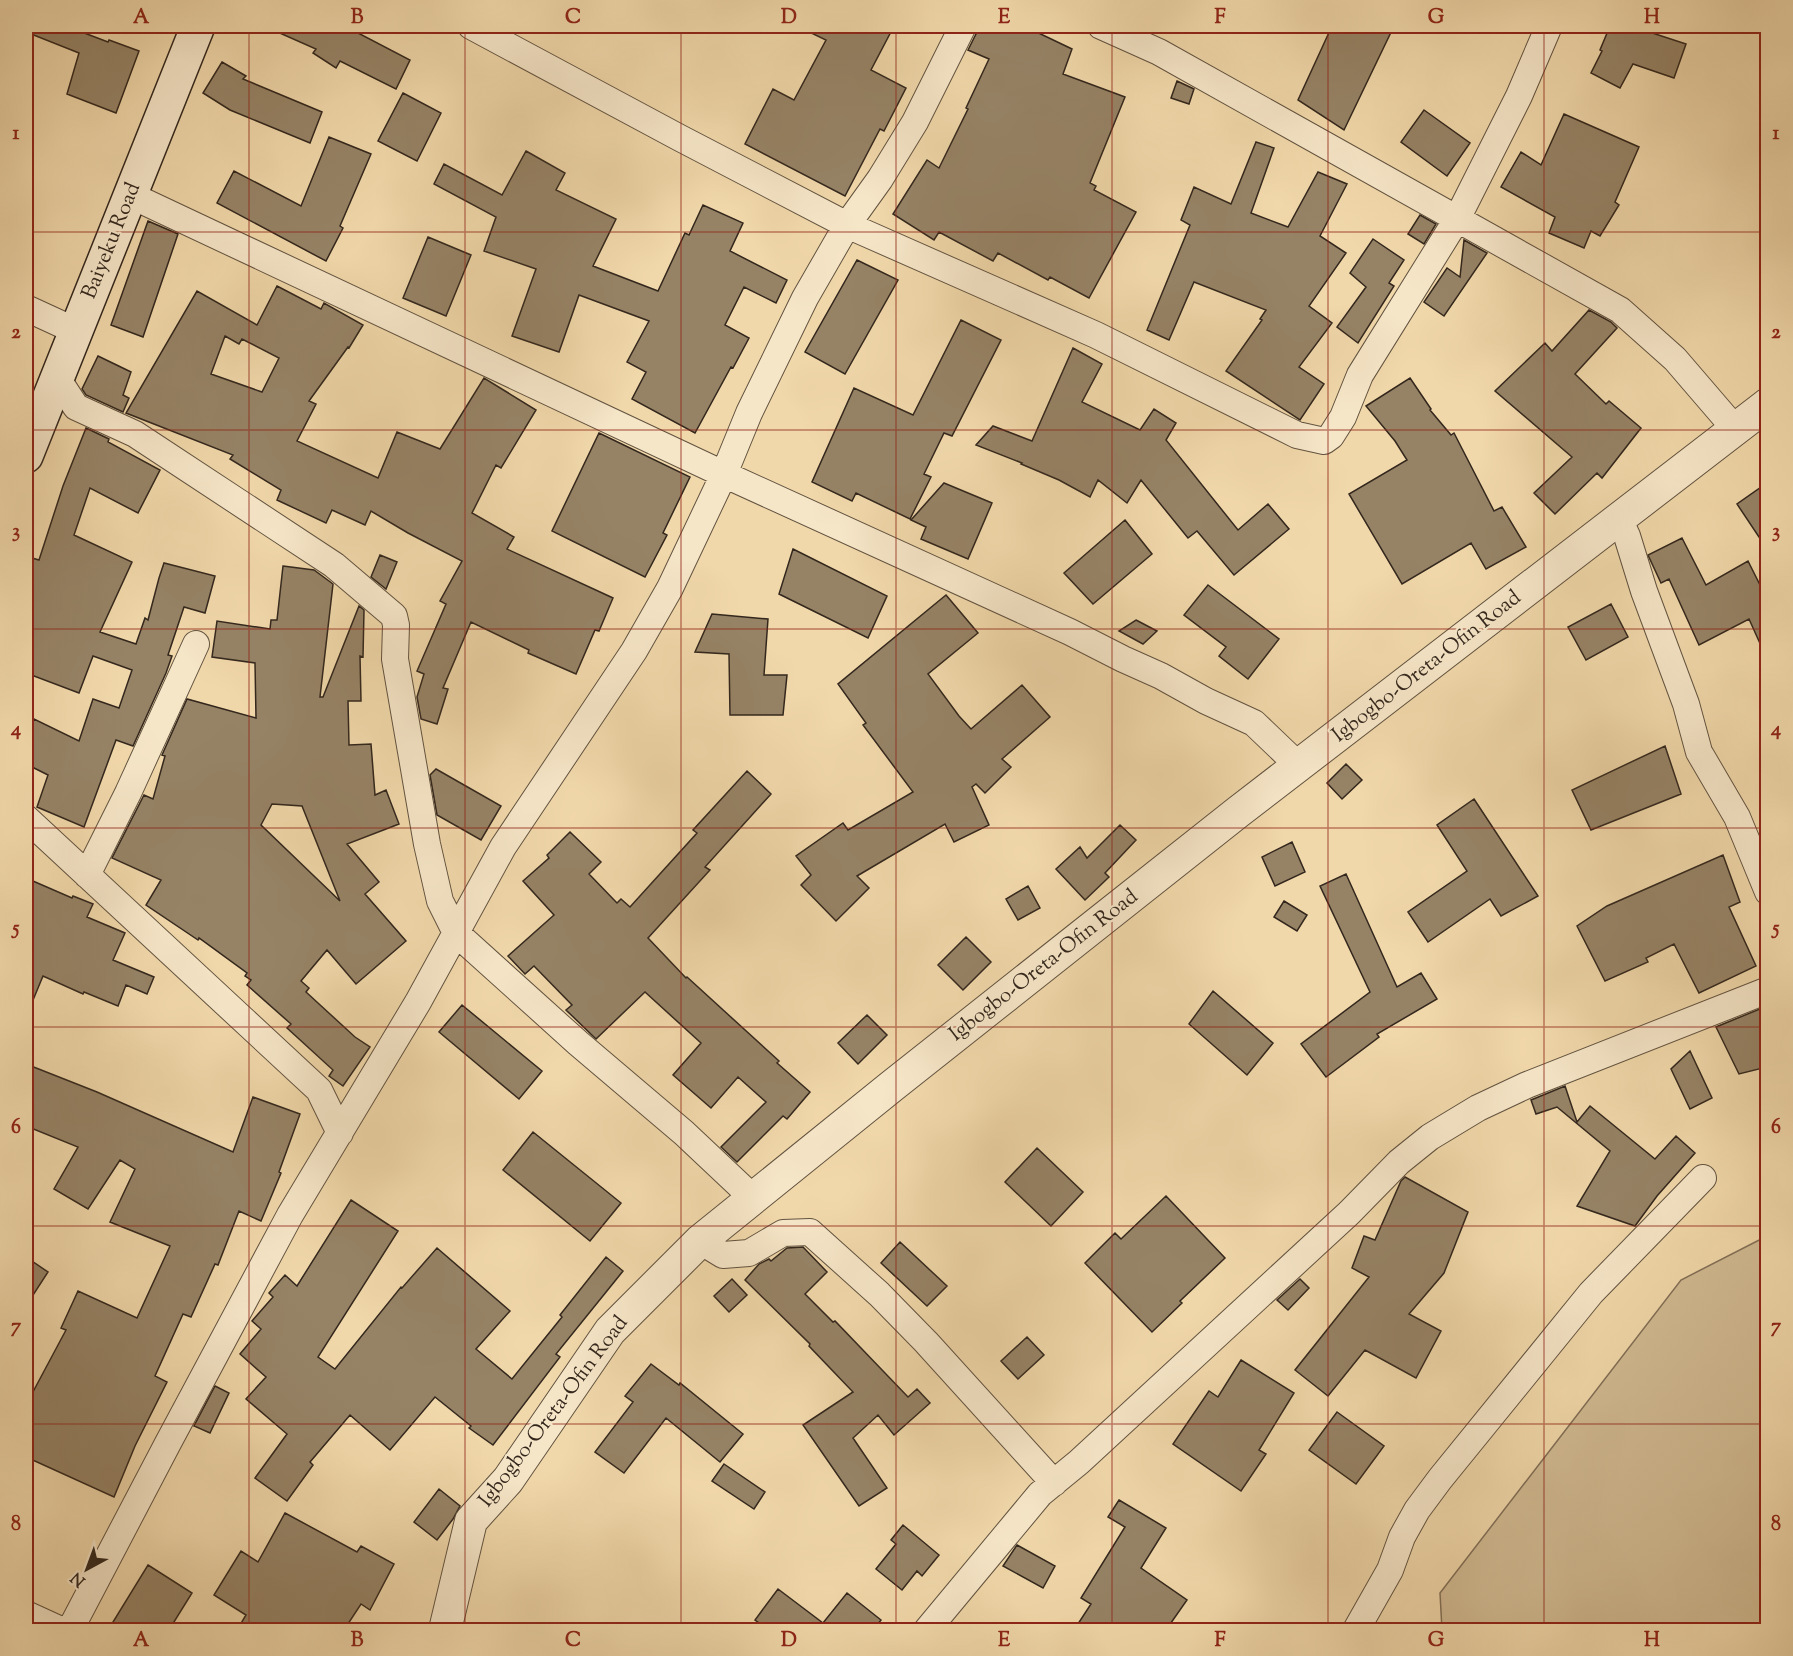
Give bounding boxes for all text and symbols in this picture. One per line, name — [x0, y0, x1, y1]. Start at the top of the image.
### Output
text: A — [133, 4, 150, 33]
text: B — [351, 4, 364, 33]
text: C — [565, 4, 581, 33]
text: D — [781, 4, 797, 33]
text: E — [998, 4, 1011, 33]
text: F — [1214, 4, 1226, 33]
text: G — [1428, 4, 1445, 33]
text: H — [1644, 4, 1660, 33]
text: 1 — [13, 120, 20, 149]
text: 1 — [1773, 120, 1780, 149]
street label: Baiyeku Road — [75, 178, 149, 304]
text: 2 — [11, 319, 21, 348]
text: 2 — [1771, 319, 1781, 348]
text: 3 — [12, 518, 20, 547]
text: 3 — [1772, 518, 1780, 547]
street label: Igbogbo-Oreta-Ofin Road — [1326, 583, 1528, 750]
text: 4 — [10, 716, 21, 745]
text: 4 — [1770, 716, 1781, 745]
street label: Igbogbo-Oreta-Ofin Road — [943, 882, 1145, 1049]
text: 5 — [11, 915, 20, 944]
text: 5 — [1771, 915, 1780, 944]
text: 6 — [11, 1114, 21, 1143]
text: 6 — [1771, 1114, 1781, 1143]
street label: Igbogbo-Oreta-Ofin Road — [472, 1310, 636, 1514]
text: 7 — [11, 1313, 22, 1342]
text: 7 — [1771, 1313, 1782, 1342]
text: 8 — [11, 1511, 21, 1540]
text: 8 — [1771, 1511, 1781, 1540]
north arrow — [57, 1539, 117, 1599]
text: N — [66, 1565, 91, 1591]
text: A — [133, 1627, 150, 1656]
text: B — [351, 1627, 364, 1656]
text: C — [565, 1627, 581, 1656]
text: D — [781, 1627, 797, 1656]
text: E — [998, 1627, 1011, 1656]
text: F — [1214, 1627, 1226, 1656]
text: G — [1428, 1627, 1445, 1656]
text: H — [1644, 1627, 1660, 1656]

